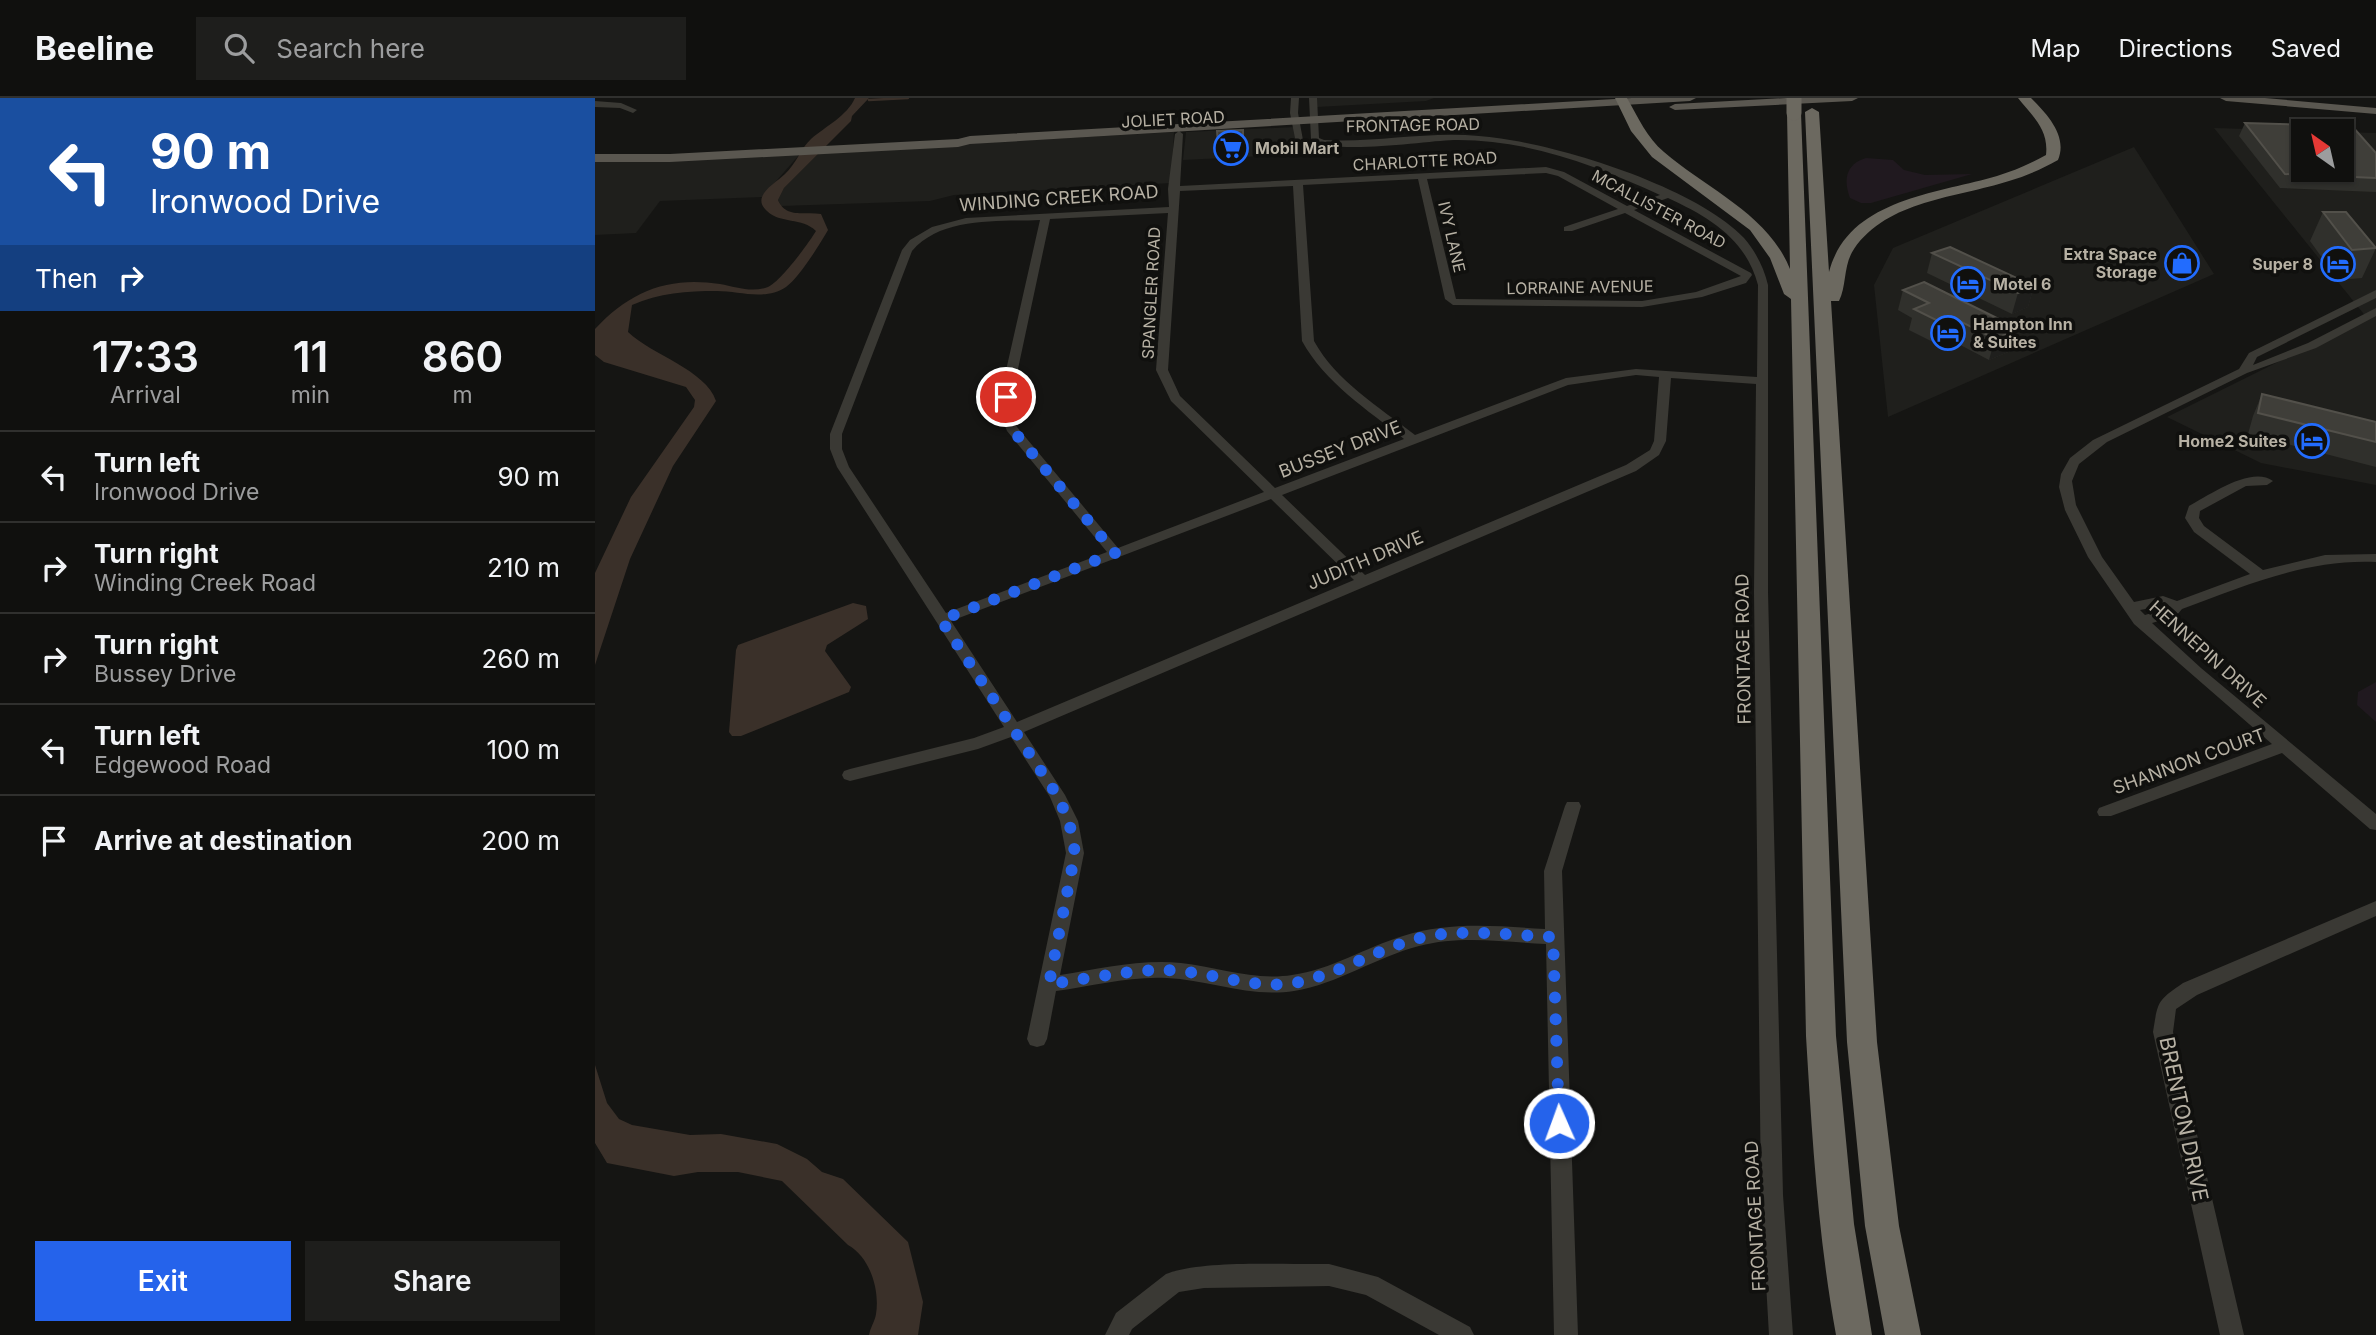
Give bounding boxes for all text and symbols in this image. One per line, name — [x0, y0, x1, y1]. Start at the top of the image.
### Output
search box — [196, 17, 686, 80]
text: Beeline — [35, 28, 154, 68]
icon: search — [220, 29, 258, 67]
text: Search here — [276, 33, 425, 64]
text: Map — [2031, 34, 2080, 63]
text: Directions — [2118, 34, 2233, 63]
text: Saved — [2271, 34, 2341, 63]
street label: JOLIET ROAD — [1121, 106, 1225, 132]
street label: FRONTAGE ROAD — [1346, 114, 1480, 136]
north arrow — [2291, 119, 2354, 182]
map controls — [2291, 119, 2354, 182]
text: 90 m — [150, 122, 271, 181]
icon: left — [35, 126, 126, 217]
supermarket icon: Mobil Mart — [1212, 129, 1250, 167]
place label: Mobil Mart — [1255, 138, 1339, 158]
street label: CHARLOTTE ROAD — [1352, 147, 1498, 175]
street label: MCALLISTER ROAD — [1589, 165, 1729, 253]
street label: WINDING CREEK ROAD — [959, 181, 1159, 215]
text: Ironwood Drive — [150, 182, 380, 221]
street label: IVY LANE — [1434, 199, 1470, 275]
street label: SPANGLER ROAD — [1138, 226, 1164, 360]
place label: Extra Space Storage — [2064, 244, 2157, 282]
shop icon: Extra Space Storage — [2163, 244, 2201, 282]
hotel icon: Super 8 — [2319, 245, 2357, 283]
place label: Super 8 — [2252, 254, 2313, 274]
icon: right — [112, 259, 150, 297]
text: Then — [35, 263, 98, 294]
hotel icon: Motel 6 — [1949, 265, 1987, 303]
place label: Motel 6 — [1993, 274, 2051, 294]
street label: LORRAINE AVENUE — [1506, 276, 1654, 298]
hotel icon: Hampton Inn & Suites — [1929, 314, 1967, 352]
place label: Hampton Inn & Suites — [1973, 314, 2073, 352]
text: 17:33 — [92, 331, 199, 382]
text: 11 — [293, 331, 328, 382]
text: 860 — [422, 331, 503, 382]
pin — [976, 367, 1036, 427]
icon: arrive — [987, 378, 1025, 416]
text: Arrival — [110, 381, 181, 409]
text: min — [291, 381, 330, 409]
text: m — [452, 381, 473, 409]
street label: BUSSEY DRIVE — [1276, 416, 1404, 482]
hotel icon: Home2 Suites — [2293, 422, 2331, 460]
place label: Home2 Suites — [2178, 431, 2287, 451]
text: Turn left — [94, 447, 200, 478]
icon: left — [35, 458, 73, 496]
text: 90 m — [497, 461, 560, 492]
text: Ironwood Drive — [94, 478, 259, 506]
street label: JUDITH DRIVE — [1304, 526, 1426, 594]
text: Turn right — [94, 538, 219, 569]
icon: right — [35, 549, 73, 587]
text: 210 m — [487, 552, 560, 583]
text: Winding Creek Road — [94, 569, 316, 597]
street label: FRONTAGE ROAD — [1731, 573, 1755, 725]
street label: HENNEPIN DRIVE — [2145, 596, 2271, 712]
text: Turn right — [94, 629, 219, 660]
icon: right — [35, 640, 73, 678]
text: 260 m — [482, 643, 560, 674]
text: Bussey Drive — [94, 660, 236, 688]
text: Turn left — [94, 720, 200, 751]
street label: SHANNON COURT — [2110, 724, 2268, 798]
icon: left — [35, 731, 73, 769]
text: 100 m — [487, 734, 560, 765]
text: Edgewood Road — [94, 751, 271, 779]
icon: arrive — [35, 822, 73, 860]
text: Arrive at destination — [94, 825, 353, 856]
text: 200 m — [481, 825, 560, 856]
street label: BRENTON DRIVE — [2154, 1034, 2214, 1204]
position arrow — [1522, 1086, 1596, 1160]
street label: FRONTAGE ROAD — [1741, 1140, 1769, 1292]
button: Exit — [35, 1241, 291, 1321]
button: Share — [305, 1241, 560, 1321]

